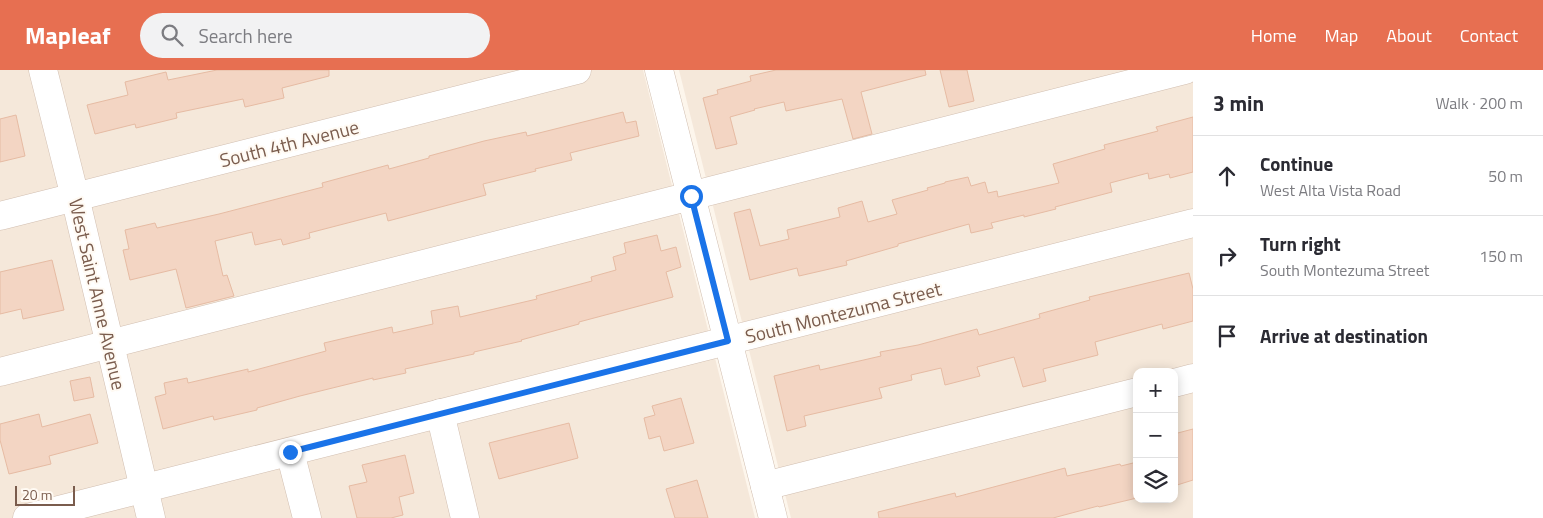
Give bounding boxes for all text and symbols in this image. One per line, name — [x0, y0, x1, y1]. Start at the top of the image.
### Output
search box — [140, 13, 490, 58]
text: Mapleaf — [25, 17, 110, 53]
icon: search — [158, 21, 186, 49]
text: Search here — [198, 21, 293, 50]
text: Home — [1251, 22, 1297, 49]
text: Map — [1325, 22, 1358, 49]
text: About — [1386, 22, 1432, 49]
text: Contact — [1460, 22, 1518, 49]
text: 3 min — [1213, 87, 1264, 119]
text: Walk · 200 m — [1435, 91, 1523, 115]
street label: South 4th Avenue — [216, 112, 362, 174]
text: Continue — [1260, 149, 1333, 178]
icon: ahead — [1213, 162, 1241, 190]
text: 50 m — [1488, 164, 1523, 188]
text: West Alta Vista Road — [1260, 178, 1401, 202]
route start — [680, 185, 703, 208]
street label: West Saint Anne Avenue — [62, 195, 134, 393]
text: Turn right — [1260, 229, 1341, 258]
icon: right — [1213, 242, 1241, 270]
text: 150 m — [1479, 244, 1523, 268]
text: South Montezuma Street — [1260, 258, 1429, 282]
street label: South Montezuma Street — [742, 274, 944, 350]
text: Arrive at destination — [1260, 321, 1428, 350]
icon: arrive — [1213, 322, 1241, 350]
map controls — [1133, 368, 1178, 503]
button: + — [1133, 368, 1178, 413]
button: − — [1133, 413, 1178, 458]
route end — [279, 441, 302, 464]
button: layers — [1133, 458, 1178, 503]
scale bar — [15, 483, 75, 506]
text: 20 m — [22, 484, 52, 505]

